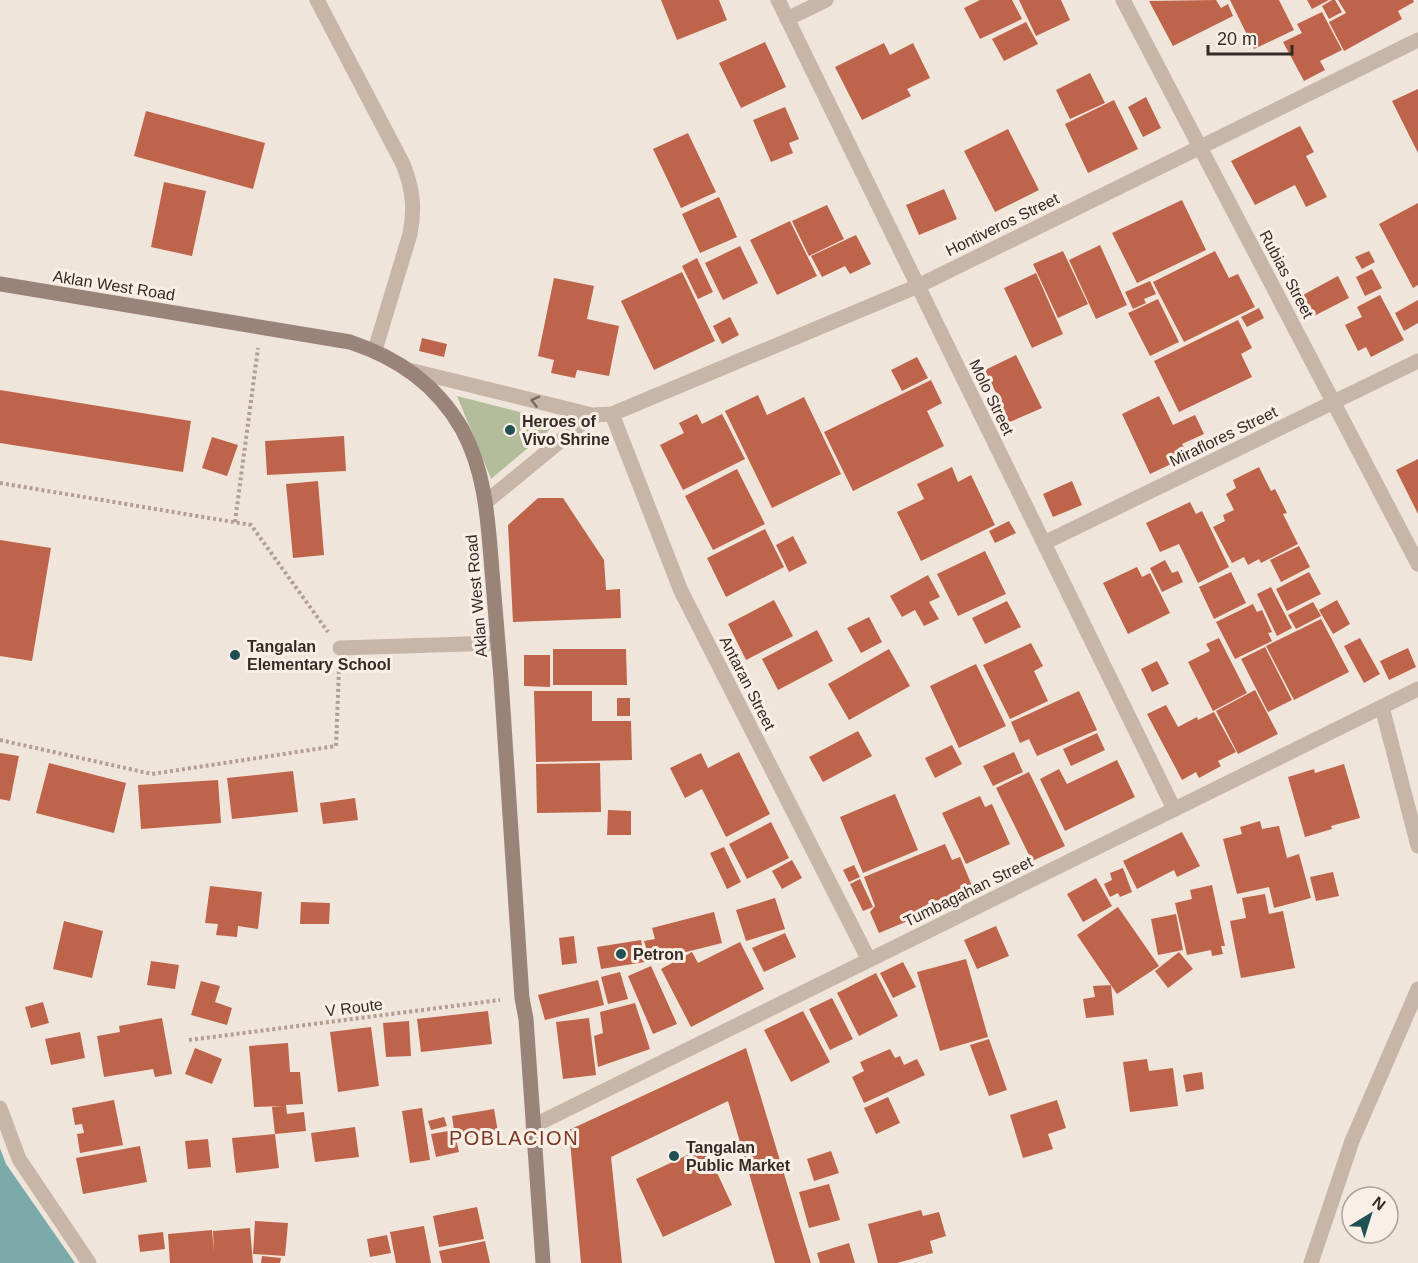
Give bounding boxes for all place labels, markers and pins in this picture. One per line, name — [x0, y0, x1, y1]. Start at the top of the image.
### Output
place label: Heroes of Vivo Shrine — [522, 413, 610, 448]
marker: Heroes of Vivo Shrine — [503, 423, 517, 437]
place label: Tangalan Elementary School — [247, 638, 391, 673]
marker: Tangalan Elementary School — [228, 648, 242, 662]
place label: Petron — [633, 946, 684, 963]
marker: Petron — [614, 947, 628, 961]
place label: Tangalan Public Market — [686, 1139, 791, 1174]
marker: Tangalan Public Market — [667, 1149, 681, 1163]

